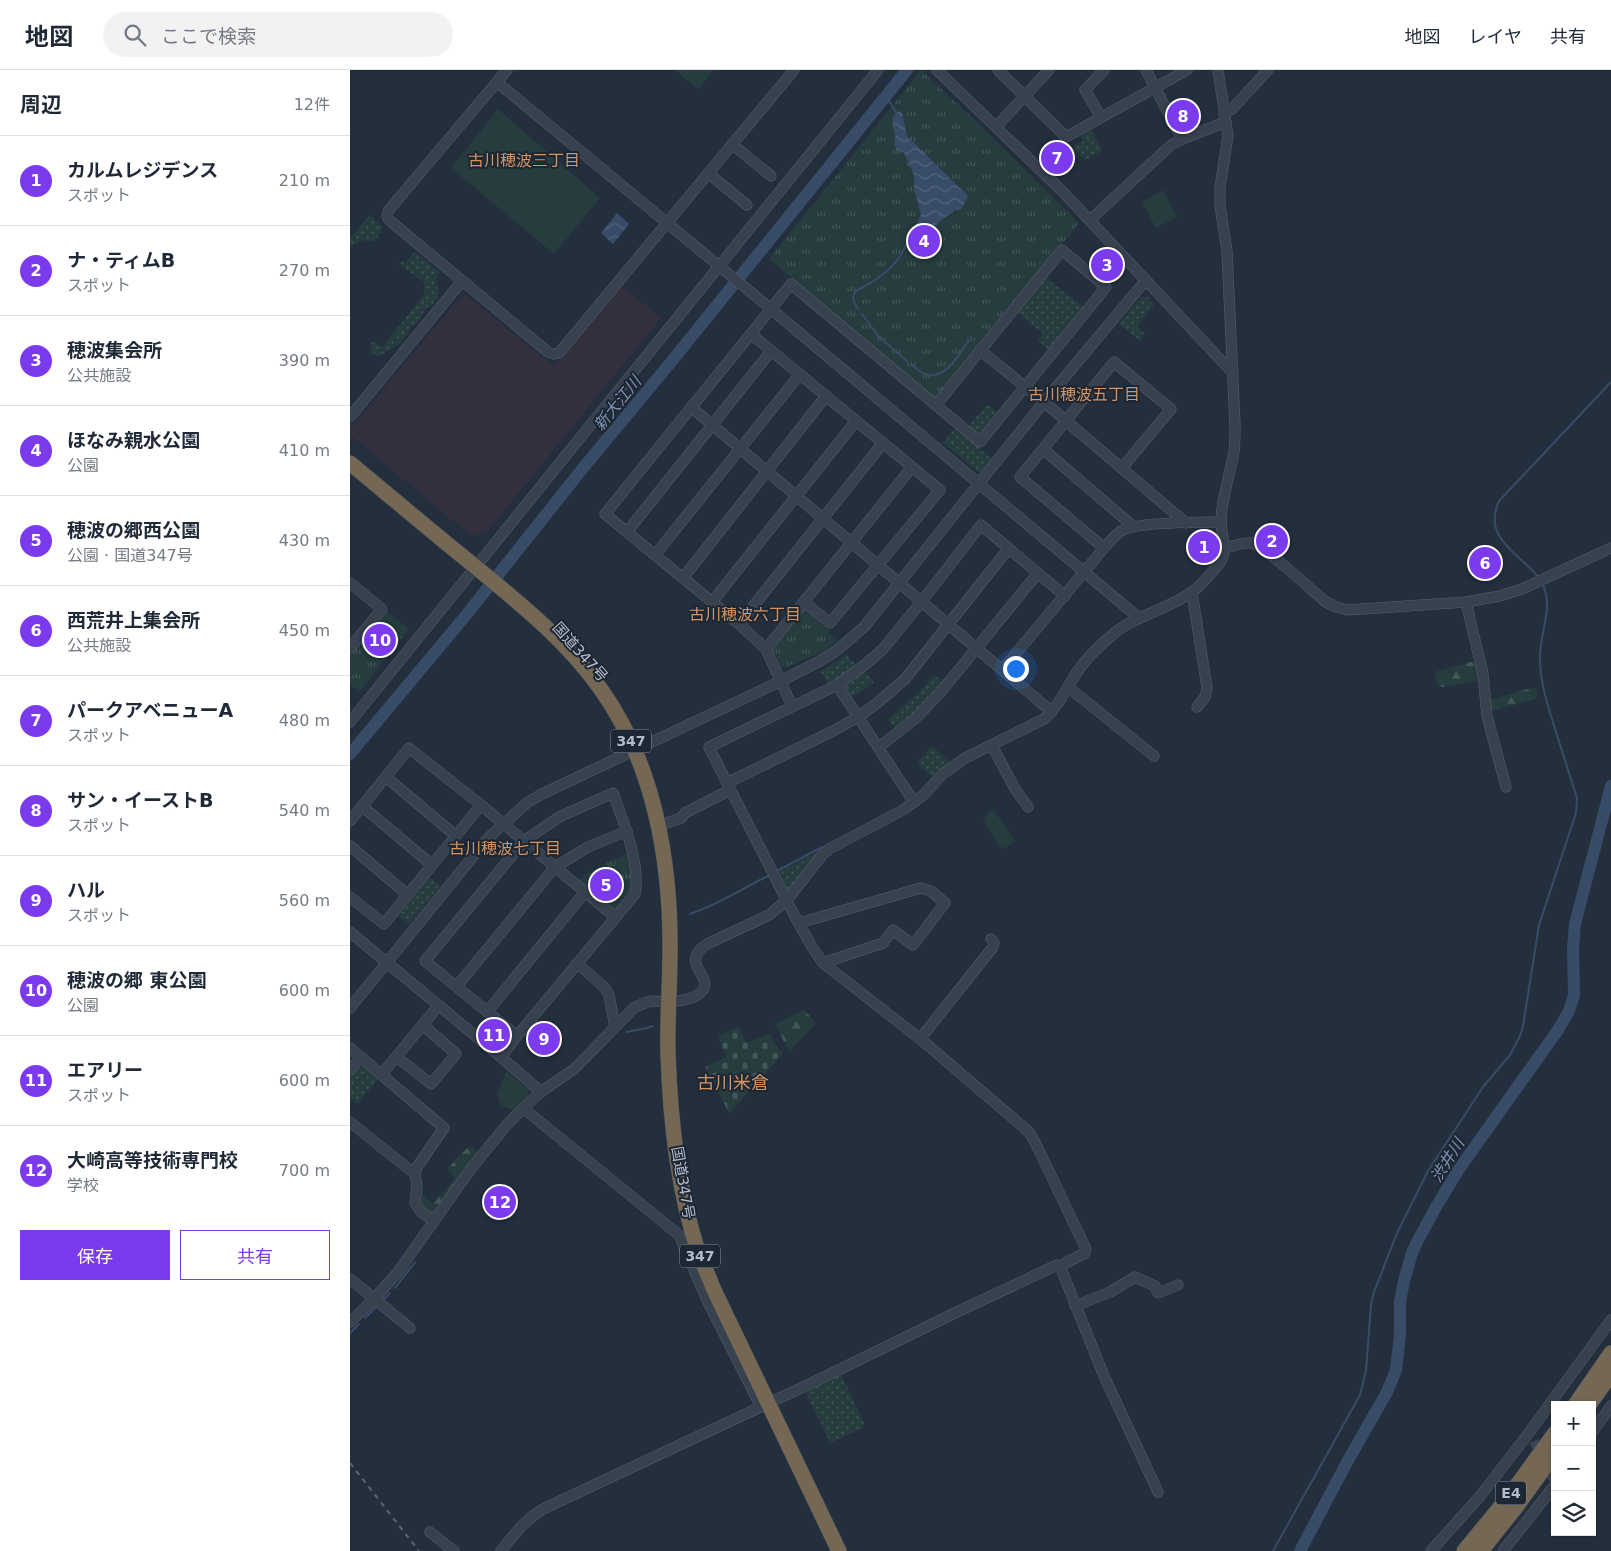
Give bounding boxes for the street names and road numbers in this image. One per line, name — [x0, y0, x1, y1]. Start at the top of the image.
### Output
street label: 国道347号 — [549, 619, 611, 685]
road number: 347 — [611, 729, 651, 752]
street label: 国道347号 — [668, 1145, 698, 1221]
road number: 347 — [680, 1244, 720, 1268]
road number: E4 — [1496, 1482, 1526, 1505]

